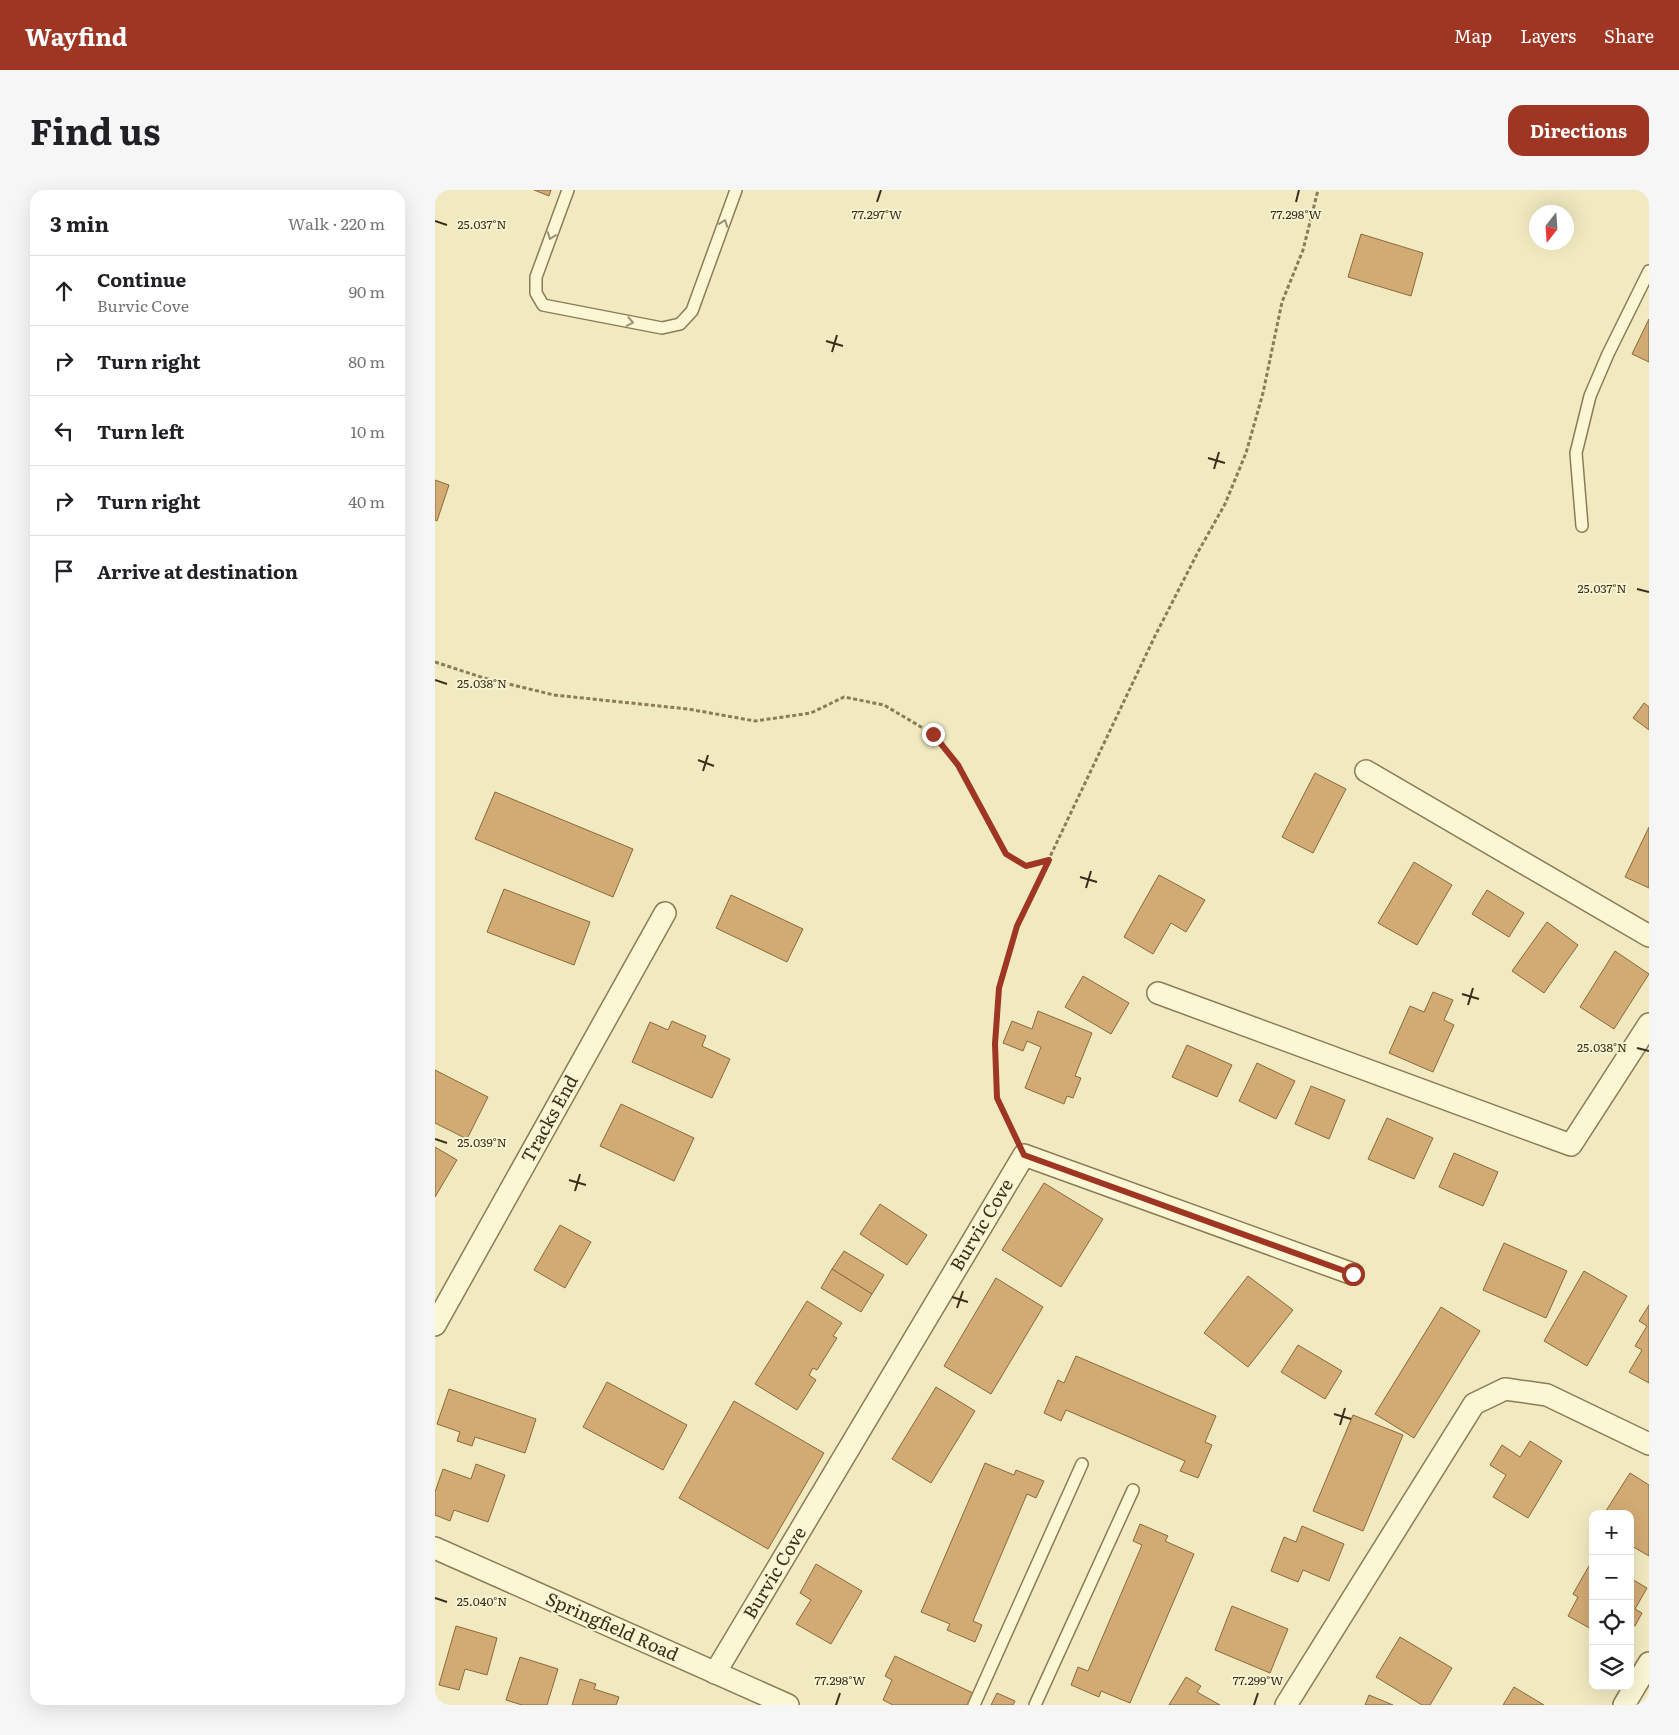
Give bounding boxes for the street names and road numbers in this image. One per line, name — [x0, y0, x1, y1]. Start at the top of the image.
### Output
street label: Tracks End — [513, 1069, 584, 1167]
street label: Burvic Cove — [943, 1173, 1019, 1276]
street label: Burvic Cove — [736, 1521, 812, 1624]
street label: Springfield Road — [542, 1584, 683, 1667]

